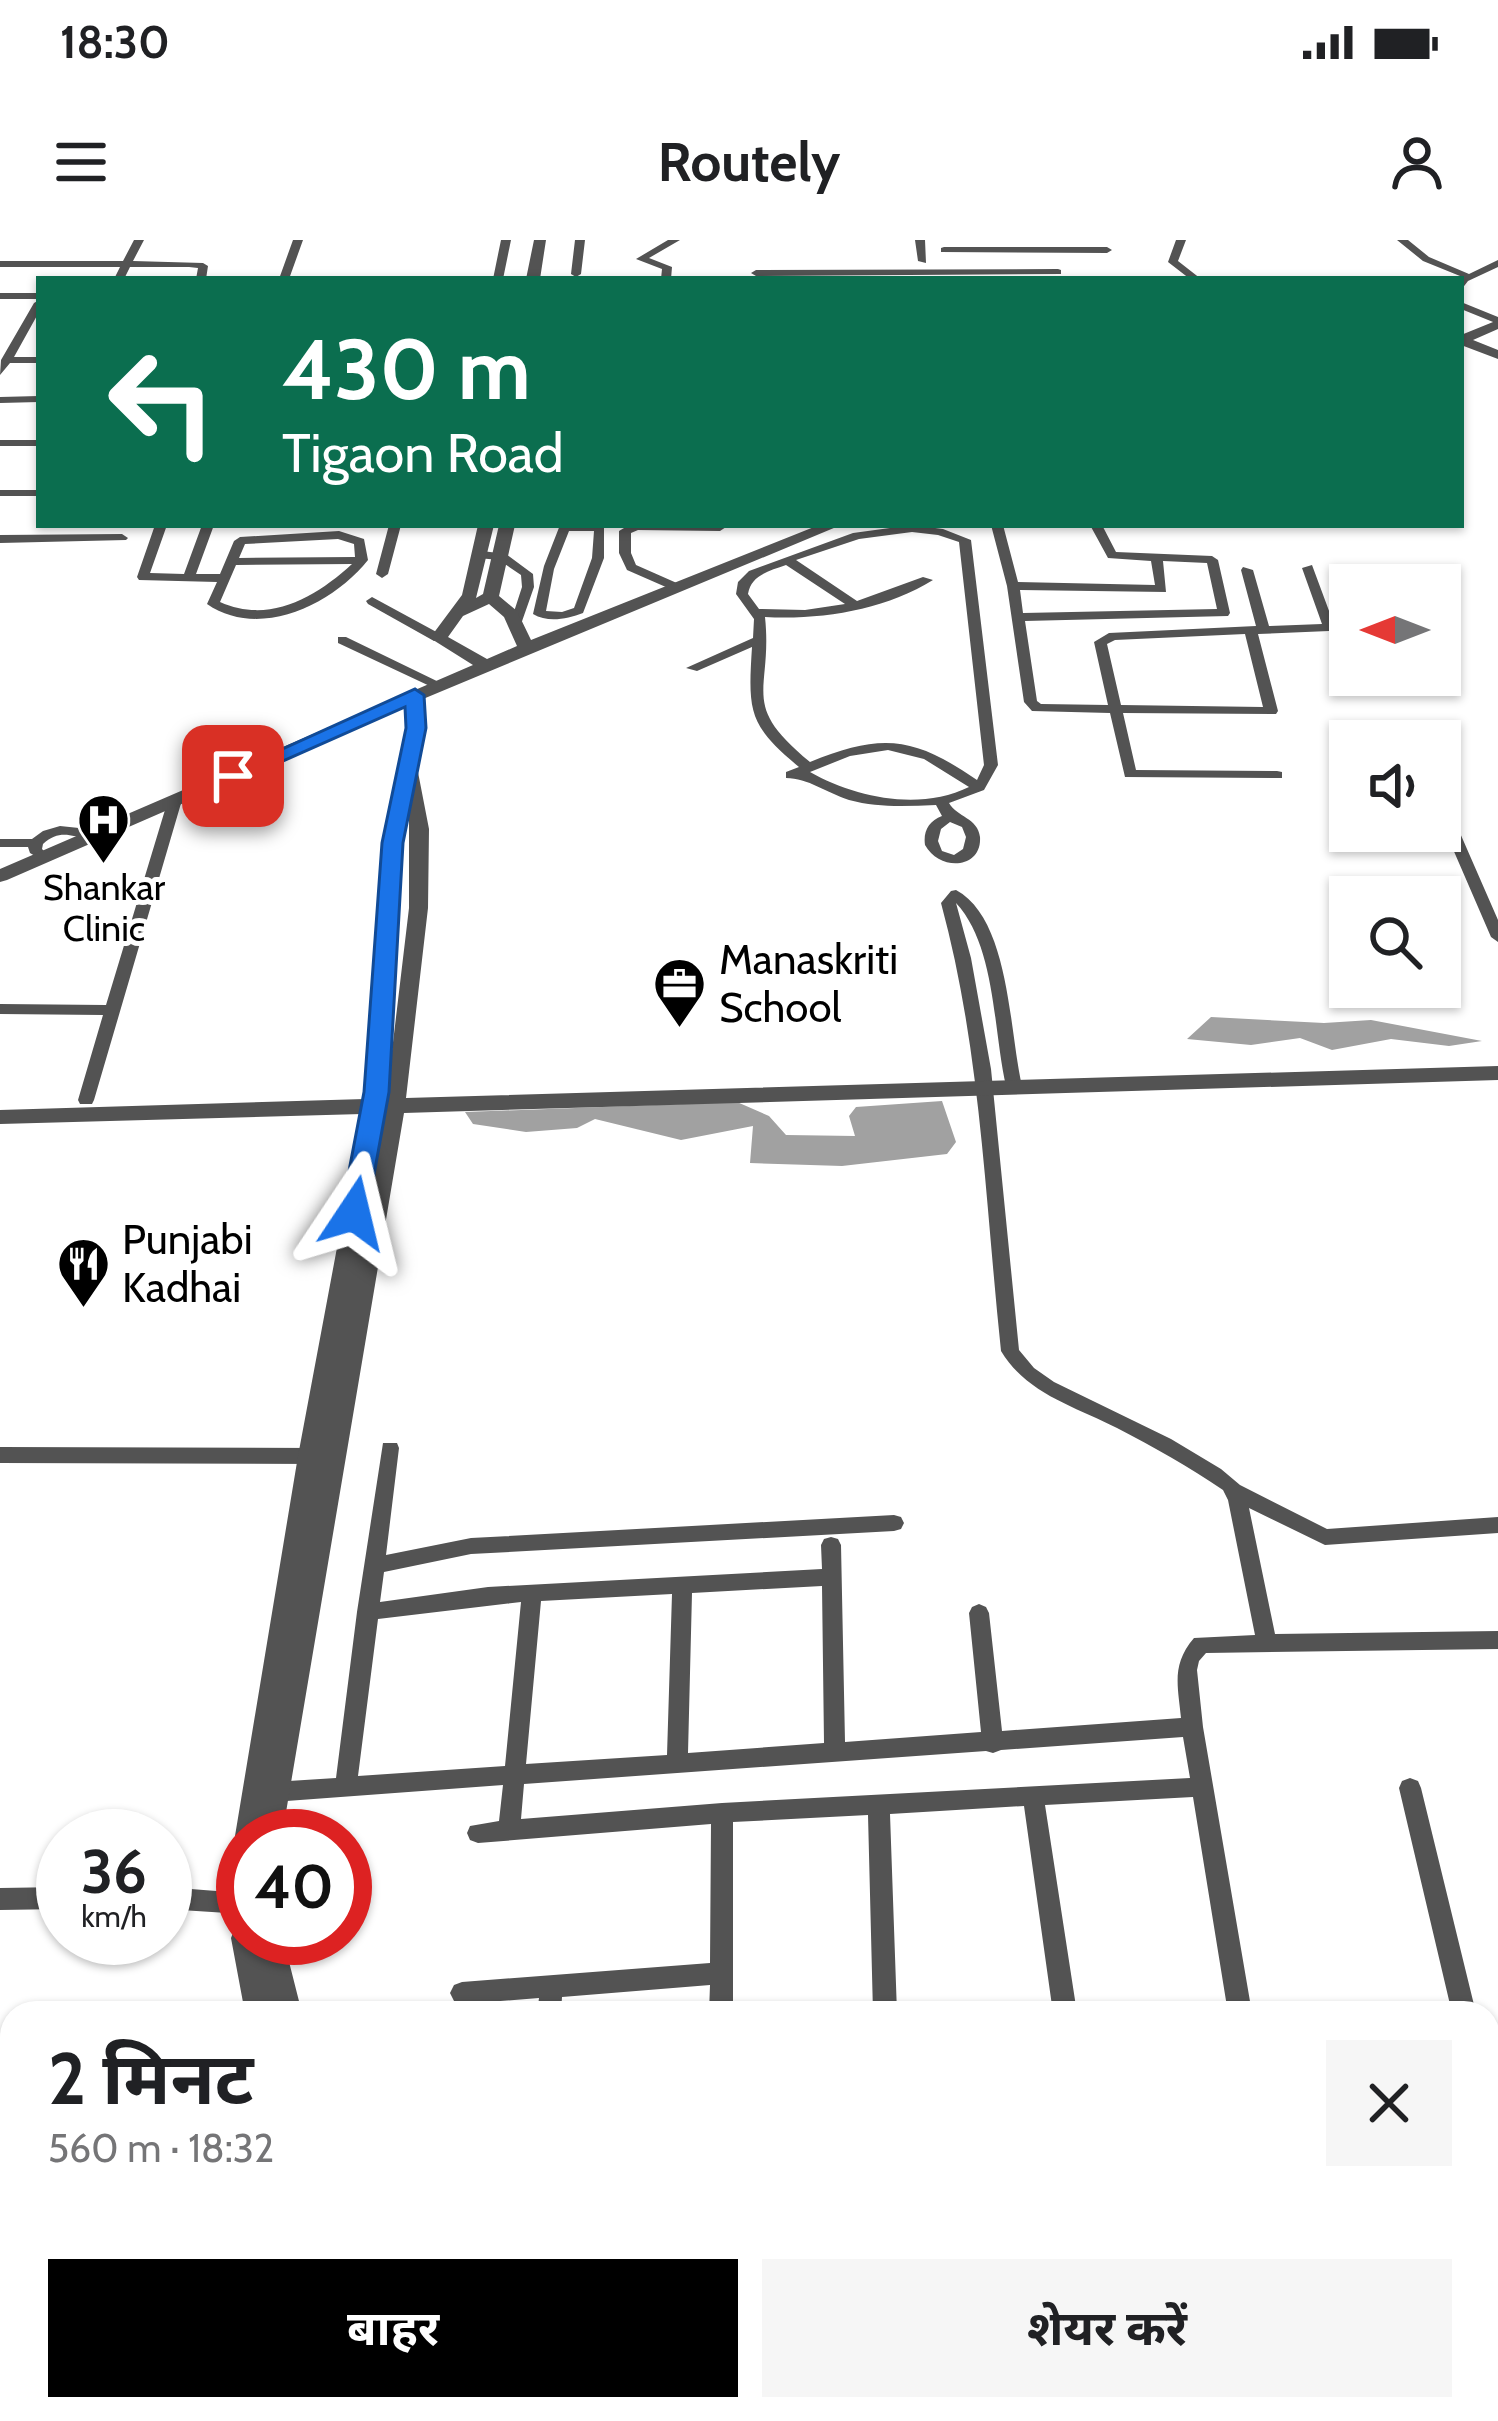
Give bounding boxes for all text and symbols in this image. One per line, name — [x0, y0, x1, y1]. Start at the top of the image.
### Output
text: 18:30 — [60, 15, 170, 69]
icon: menu — [48, 129, 114, 195]
text: Routely — [658, 129, 840, 195]
icon: person — [1384, 129, 1450, 195]
text: 430 m — [282, 318, 531, 420]
icon: left — [84, 324, 240, 480]
text: Tigaon Road — [282, 420, 564, 486]
north arrow — [1329, 564, 1461, 696]
map controls — [1329, 564, 1461, 1008]
button: sound — [1329, 720, 1461, 852]
pin — [182, 725, 284, 827]
icon: arrive — [200, 743, 266, 809]
hospital icon: Shankar Clinic — [76, 791, 132, 865]
place label: Shankar Clinic — [43, 865, 166, 950]
button: search — [1329, 876, 1461, 1008]
place label: Manaskriti School — [719, 933, 898, 1033]
office icon: Manaskriti School — [652, 955, 708, 1029]
position arrow — [291, 1150, 417, 1276]
place label: Punjabi Kadhai — [122, 1213, 253, 1313]
restaurant icon: Punjabi Kadhai — [55, 1235, 111, 1309]
speed limit sign: 40 — [216, 1809, 372, 1965]
text: 36 — [81, 1835, 147, 1908]
text: km/h — [81, 1898, 147, 1935]
text: 2 मिनट — [48, 2035, 253, 2122]
button: close — [1326, 2040, 1452, 2166]
text: 560 m · 18:32 — [48, 2124, 274, 2172]
button: बाहर — [48, 2259, 738, 2397]
button: शेयर करें — [762, 2259, 1452, 2397]

